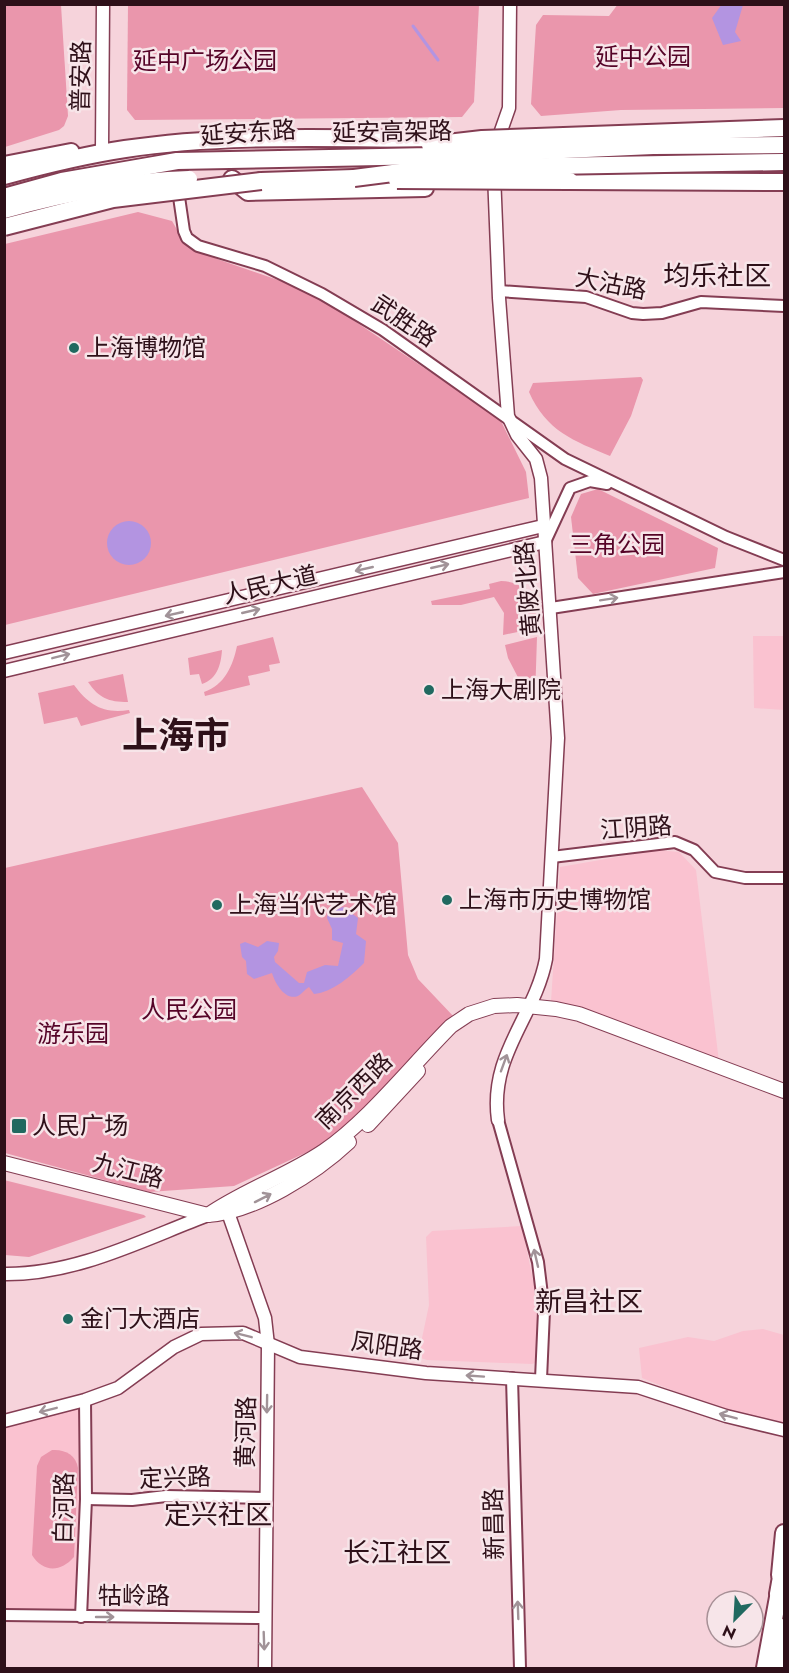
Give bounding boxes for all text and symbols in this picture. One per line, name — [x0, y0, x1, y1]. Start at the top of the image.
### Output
park label: 延中公园 — [595, 39, 691, 74]
street label: 普安路 — [62, 40, 99, 112]
park label: 延中广场公园 — [133, 43, 277, 78]
street label: 延安东路 — [199, 112, 297, 153]
street label: 延安高架路 — [332, 113, 452, 150]
district label: 均乐社区 — [663, 256, 771, 295]
street label: 大沽路 — [572, 259, 650, 308]
street label: 武胜路 — [365, 286, 444, 355]
place label: 上海博物馆 — [86, 330, 206, 365]
marker: 上海博物馆 — [67, 341, 81, 355]
park label: 三角公园 — [569, 527, 665, 562]
street label: 黄陂北路 — [506, 540, 549, 638]
street label: 人民大道 — [219, 557, 321, 612]
one-way arrow — [431, 559, 450, 571]
one-way arrow — [354, 564, 373, 576]
one-way arrow — [599, 593, 618, 604]
one-way arrow — [241, 604, 260, 616]
one-way arrow — [165, 608, 184, 620]
one-way arrow — [51, 650, 70, 662]
place label: 上海大剧院 — [441, 672, 561, 707]
marker: 上海大剧院 — [422, 683, 436, 697]
district label: 上海市 — [122, 709, 230, 761]
street label: 江阴路 — [599, 808, 673, 847]
place label: 上海市历史博物馆 — [459, 882, 651, 917]
place label: 上海当代艺术馆 — [229, 887, 397, 922]
marker: 上海市历史博物馆 — [440, 893, 454, 907]
marker: 上海当代艺术馆 — [210, 898, 224, 912]
park label: 人民公园 — [141, 992, 237, 1027]
park label: 游乐园 — [37, 1016, 109, 1051]
street label: 南京西路 — [307, 1044, 400, 1137]
one-way arrow — [499, 1054, 510, 1073]
place label: 人民广场 — [32, 1108, 128, 1143]
marker: 人民广场 — [10, 1117, 28, 1135]
street label: 九江路 — [89, 1145, 167, 1196]
one-way arrow — [253, 1192, 271, 1204]
one-way arrow — [530, 1249, 542, 1268]
district label: 新昌社区 — [535, 1282, 643, 1321]
place label: 金门大酒店 — [80, 1301, 200, 1336]
marker: 金门大酒店 — [61, 1312, 75, 1326]
street label: 凤阳路 — [349, 1323, 425, 1368]
one-way arrow — [234, 1329, 253, 1341]
one-way arrow — [465, 1370, 485, 1381]
one-way arrow — [261, 1393, 273, 1413]
street label: 黄河路 — [227, 1396, 264, 1468]
one-way arrow — [39, 1405, 58, 1416]
one-way arrow — [718, 1410, 737, 1421]
street label: 定兴路 — [138, 1459, 212, 1496]
street label: 白河路 — [45, 1472, 82, 1544]
street label: 新昌路 — [475, 1488, 512, 1560]
district label: 定兴社区 — [164, 1495, 272, 1534]
district label: 长江社区 — [343, 1533, 451, 1572]
street label: 牯岭路 — [98, 1578, 170, 1613]
north arrow — [705, 1589, 765, 1649]
one-way arrow — [512, 1601, 524, 1621]
one-way arrow — [94, 1611, 114, 1623]
text: N — [719, 1619, 740, 1645]
one-way arrow — [259, 1630, 270, 1650]

